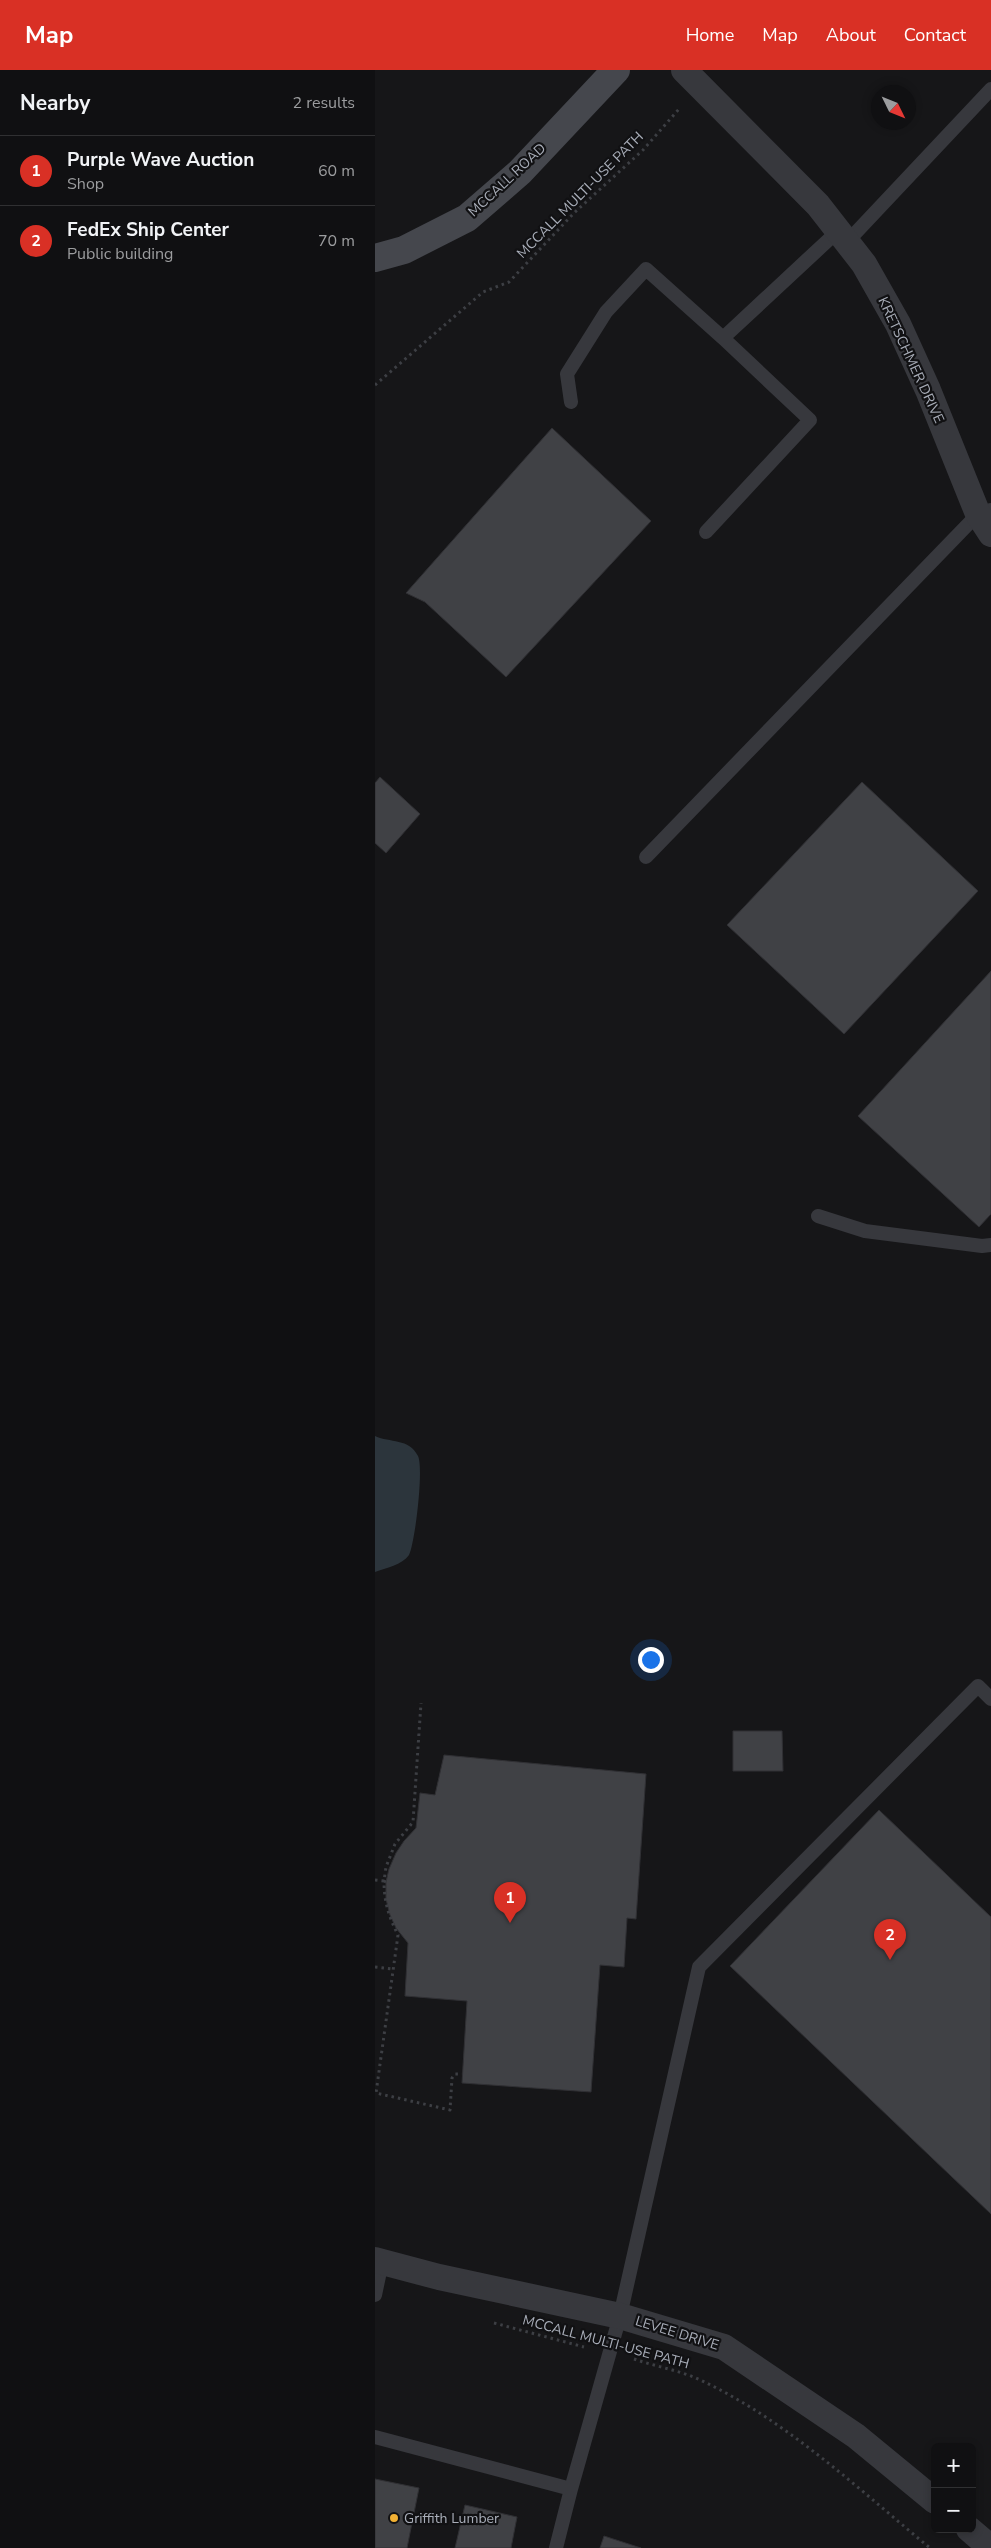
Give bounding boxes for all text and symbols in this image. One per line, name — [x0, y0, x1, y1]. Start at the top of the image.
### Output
text: Map — [25, 19, 73, 51]
text: Home — [686, 23, 734, 47]
text: Map — [762, 23, 798, 47]
text: About — [826, 23, 876, 47]
text: Contact — [904, 23, 966, 47]
north arrow — [871, 85, 916, 130]
text: Nearby — [20, 89, 90, 117]
text: 2 results — [293, 92, 355, 114]
street label: MCCALL MULTI-USE PATH — [513, 128, 647, 262]
street label: MCCALL ROAD — [464, 139, 550, 221]
text: Purple Wave Auction — [67, 147, 254, 173]
text: 1 — [31, 160, 41, 182]
text: 60 m — [318, 160, 355, 182]
text: Shop — [67, 173, 104, 195]
text: FedEx Ship Center — [67, 217, 229, 243]
text: 2 — [31, 230, 41, 252]
text: 70 m — [318, 230, 355, 252]
text: Public building — [67, 243, 173, 265]
street label: KRETSCHMER DRIVE — [873, 294, 949, 426]
your location — [638, 1647, 664, 1673]
pin: 1 — [494, 1882, 526, 1923]
pin: 2 — [874, 1919, 906, 1960]
street label: MCCALL MULTI-USE PATH — [521, 2311, 691, 2373]
street label: LEVEE DRIVE — [633, 2311, 721, 2355]
map controls — [931, 2443, 976, 2533]
button: + — [931, 2443, 976, 2488]
button: − — [931, 2488, 976, 2533]
place label: Griffith Lumber — [404, 2509, 499, 2528]
marker: Griffith Lumber — [388, 2512, 400, 2524]

